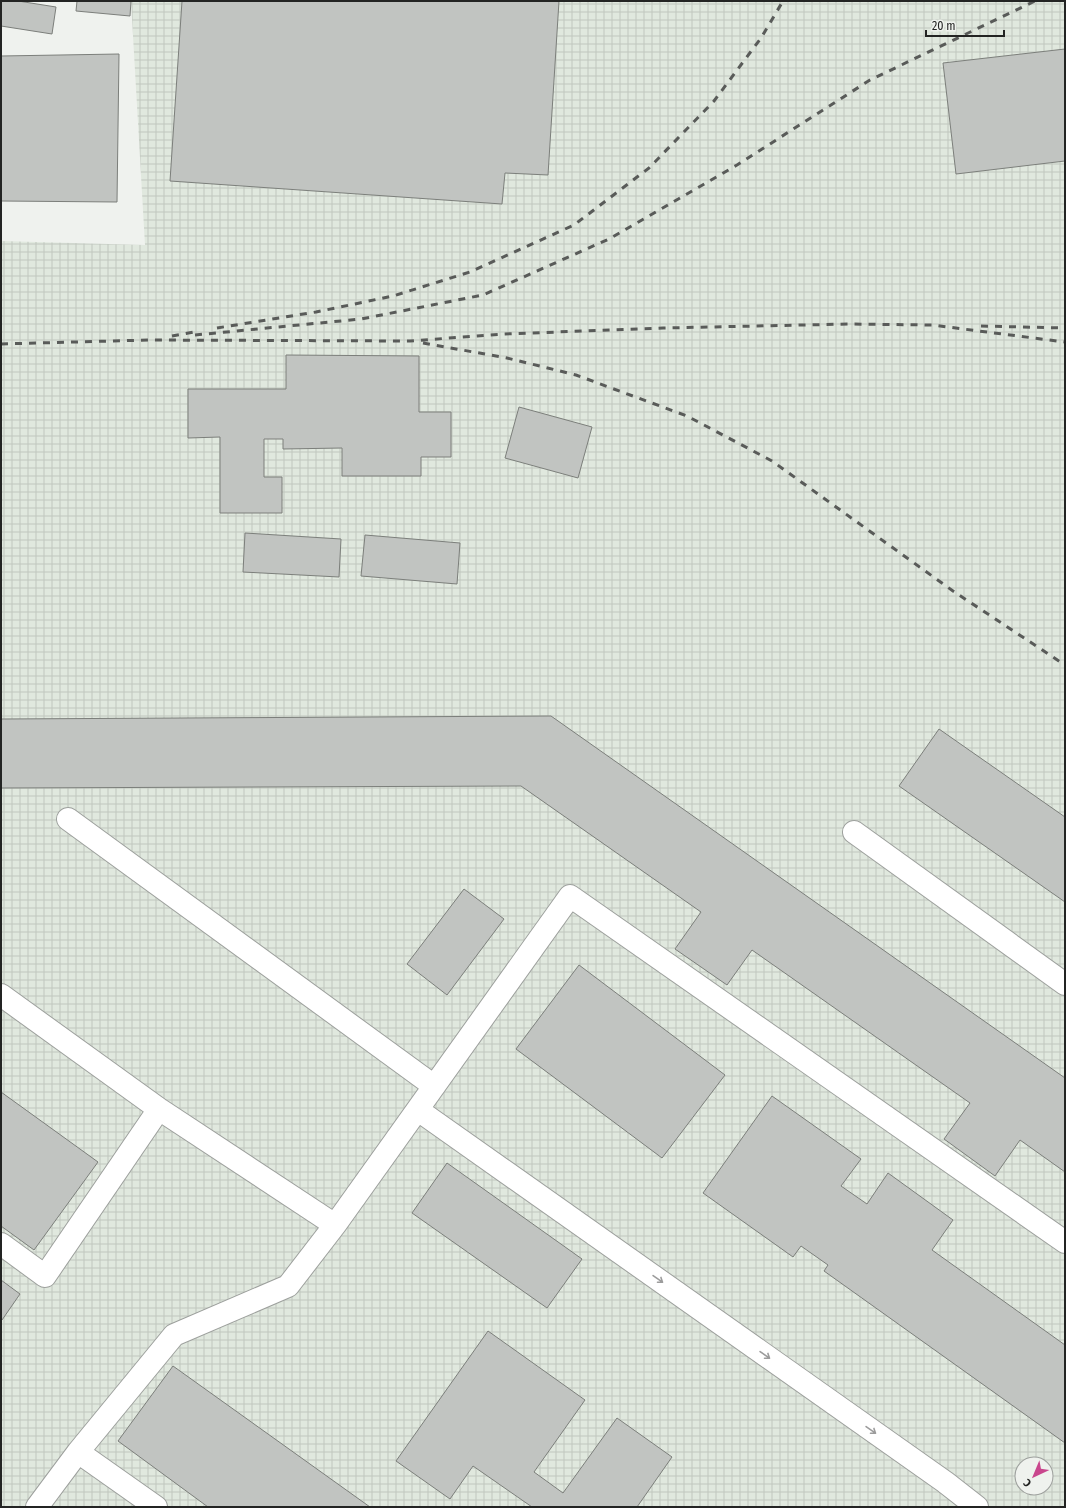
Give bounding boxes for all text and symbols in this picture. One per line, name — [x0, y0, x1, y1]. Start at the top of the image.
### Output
scale bar — [926, 12, 1004, 38]
text: 20 m — [932, 19, 956, 33]
one-way arrow — [653, 1275, 664, 1283]
one-way arrow — [759, 1350, 770, 1359]
one-way arrow — [865, 1426, 876, 1434]
north arrow — [1014, 1456, 1054, 1496]
text: С — [1021, 1476, 1034, 1490]

